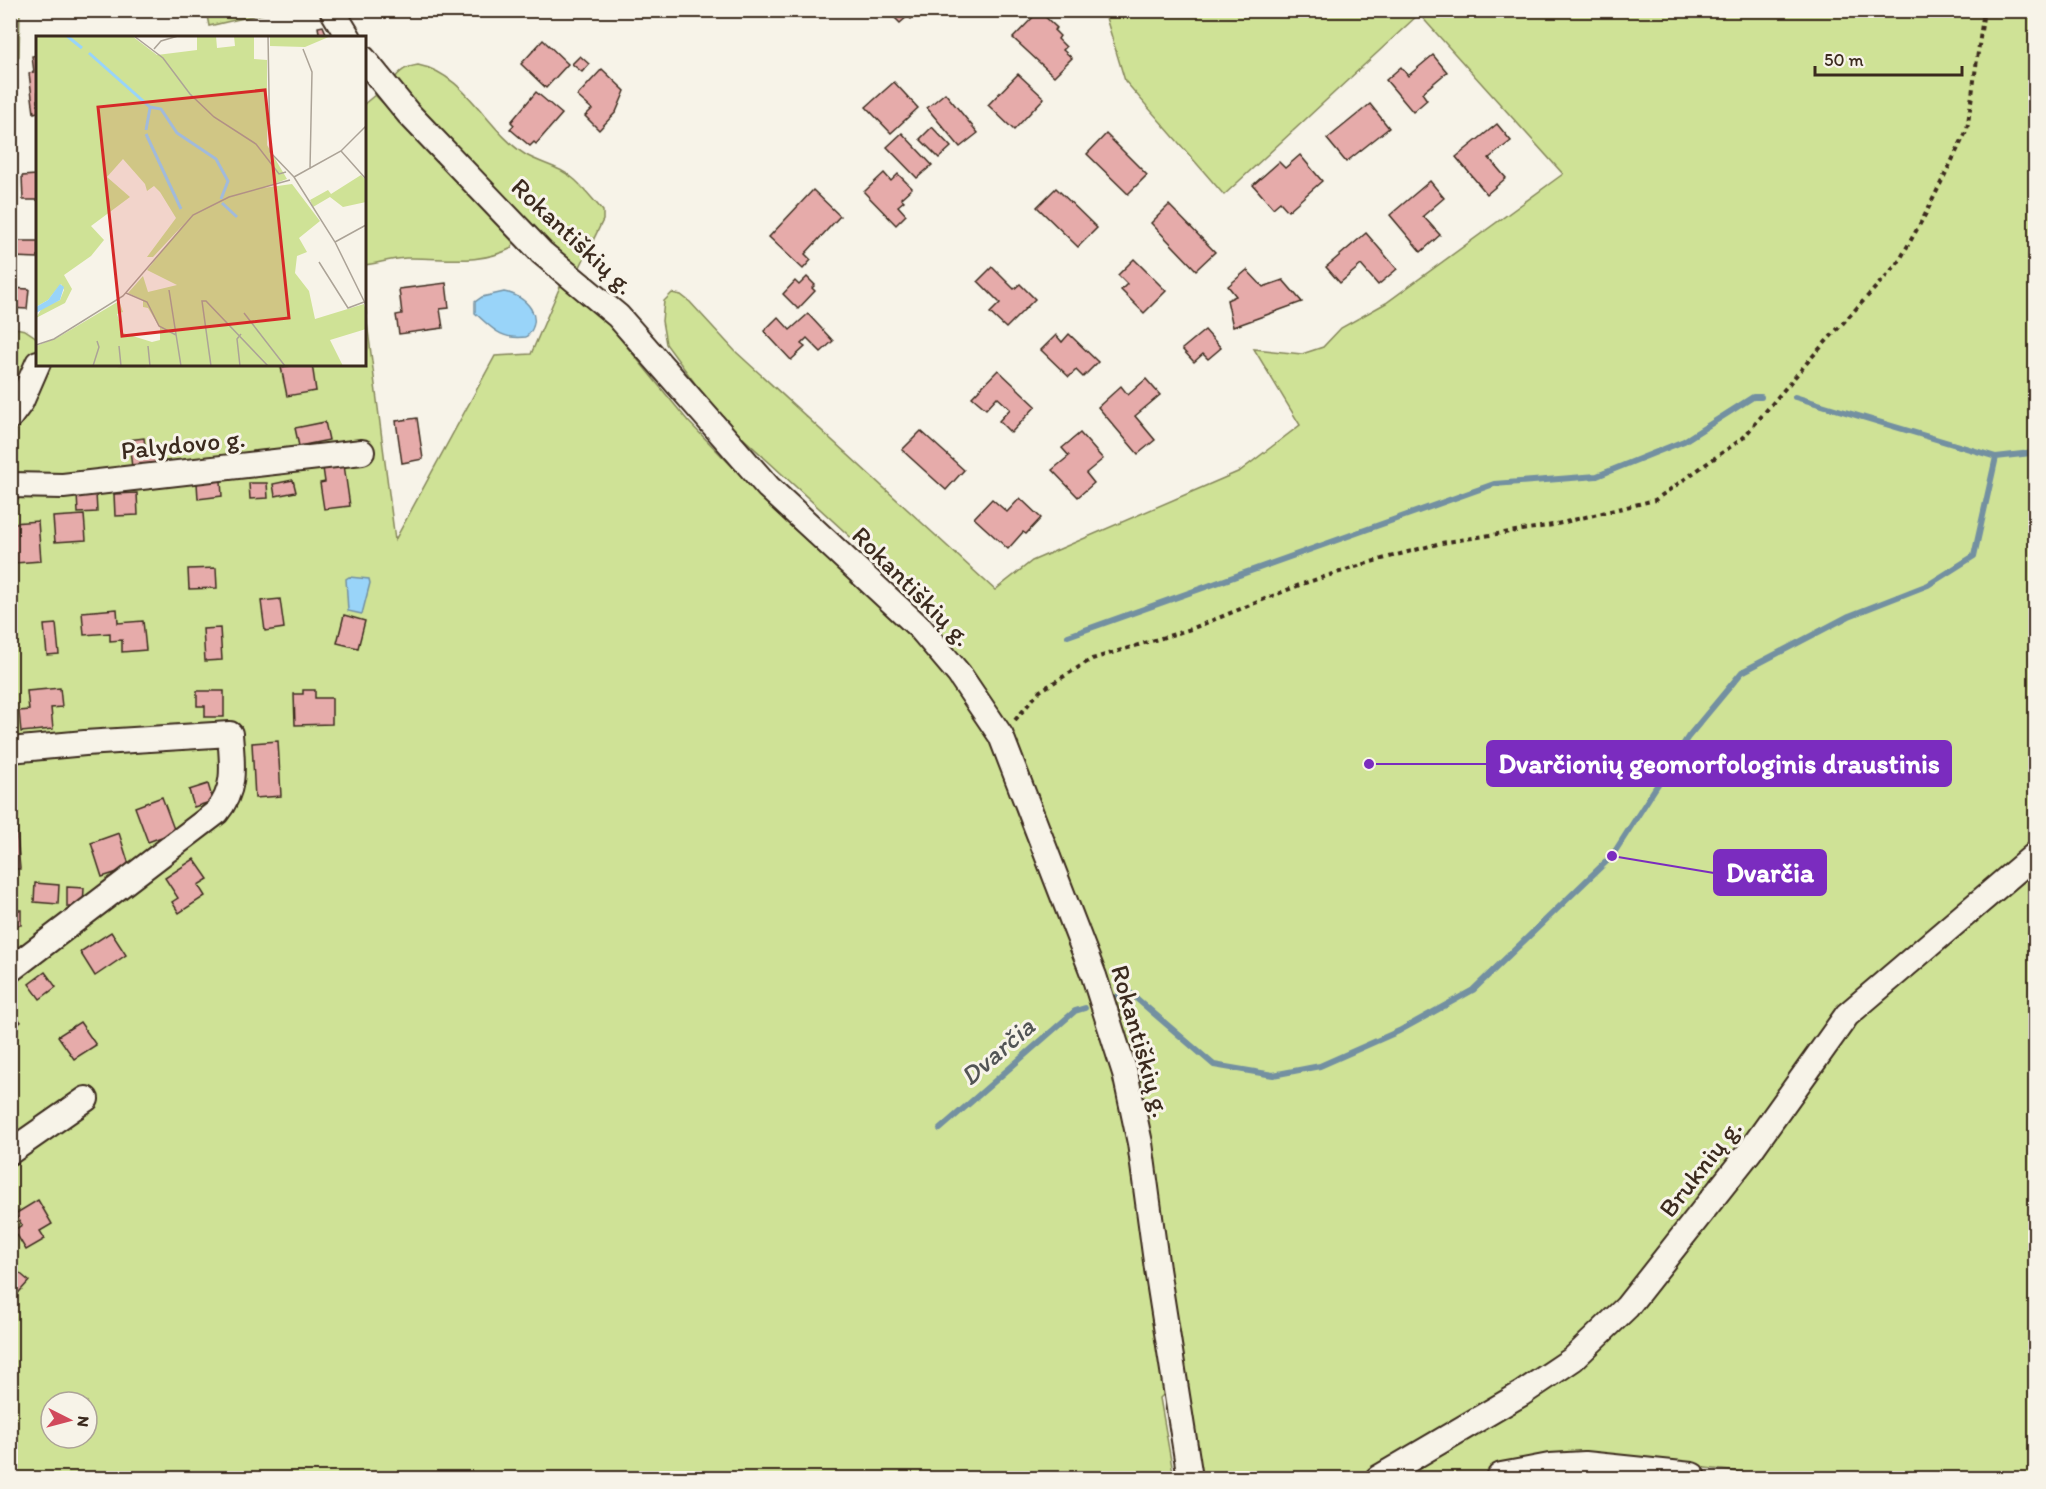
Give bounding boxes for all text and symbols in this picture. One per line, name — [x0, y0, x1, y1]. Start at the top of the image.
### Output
inset map — [36, 36, 366, 366]
scale bar — [1815, 39, 1962, 77]
text: 50 m — [1824, 49, 1864, 71]
street label: Rokantiškių g. — [505, 171, 641, 301]
street label: Palydovo g. — [119, 422, 247, 466]
street label: Rokantiškių g. — [845, 519, 979, 653]
callout: Dvarčionių geomorfologinis draustinis — [1487, 741, 1951, 786]
text: Dvarčionių geomorfologinis draustinis — [1498, 747, 1940, 780]
callout: Dvarčia — [1714, 850, 1826, 895]
text: Dvarčia — [1726, 856, 1815, 889]
street label: Rokantiškių g. — [1104, 961, 1178, 1121]
water label: Dvarčia — [953, 1009, 1042, 1092]
street label: Bruknių g. — [1652, 1112, 1748, 1224]
north arrow — [39, 1390, 99, 1450]
text: N — [73, 1415, 93, 1428]

